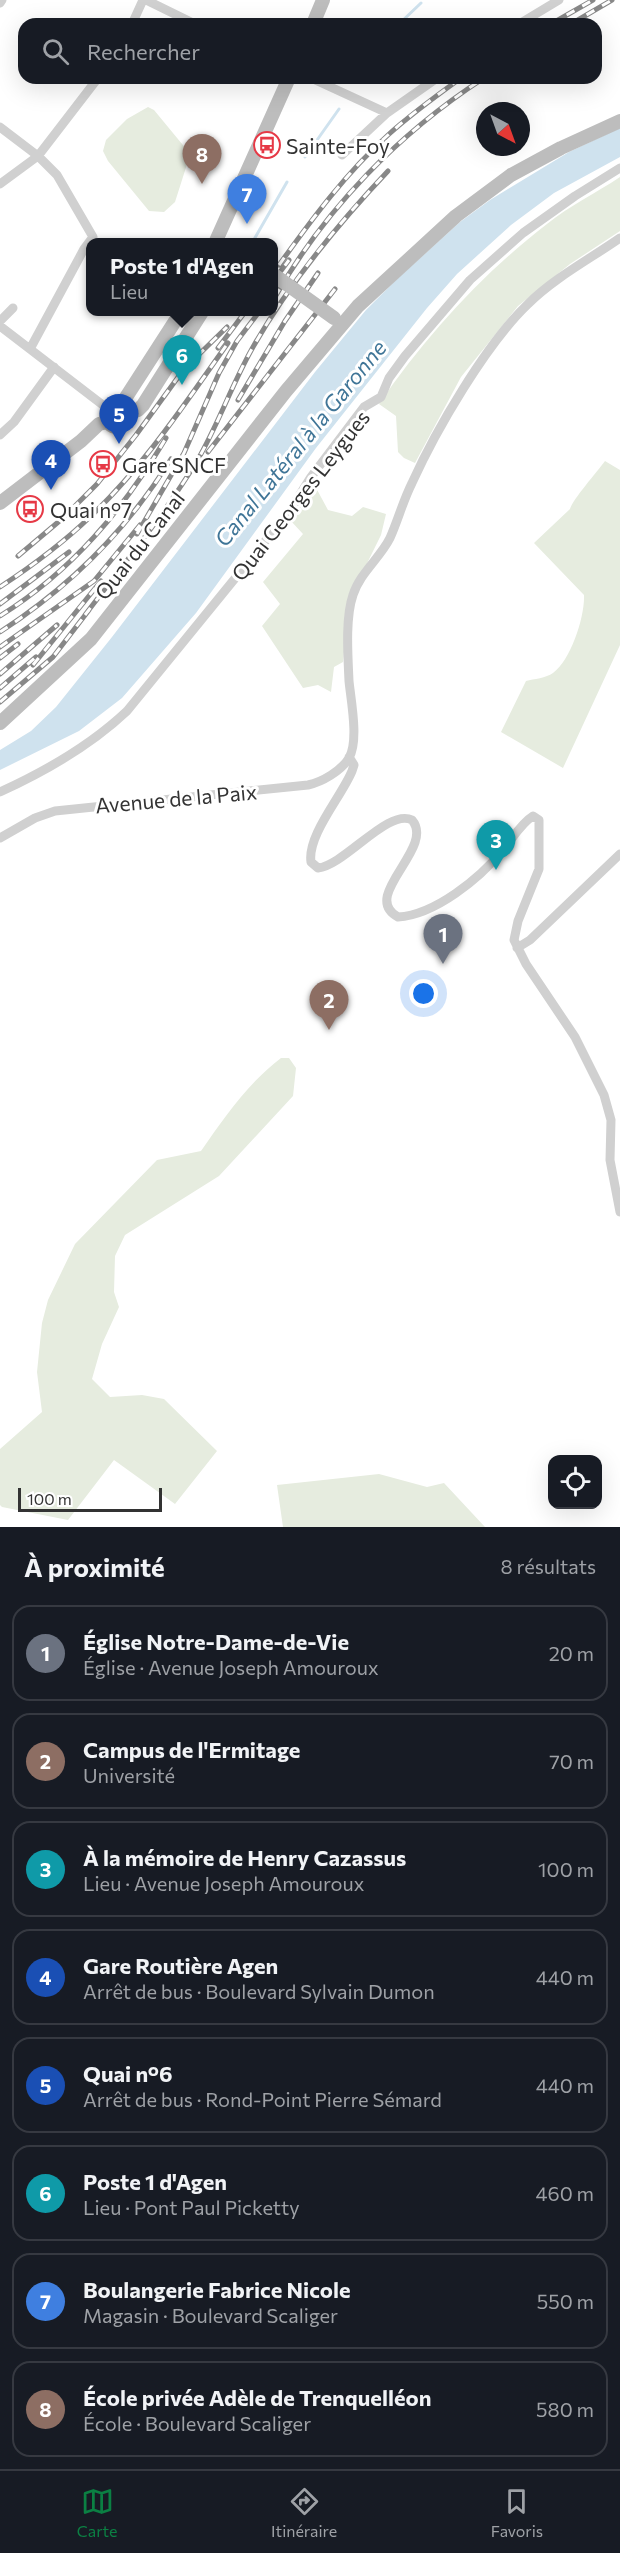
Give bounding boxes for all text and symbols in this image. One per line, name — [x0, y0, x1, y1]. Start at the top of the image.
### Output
search box — [18, 18, 602, 84]
icon: search — [39, 35, 72, 68]
text: Rechercher — [87, 38, 200, 65]
north arrow — [476, 102, 530, 156]
bus stop icon: Sainte-Foy — [252, 130, 282, 160]
place label: Sainte-Foy — [286, 133, 390, 158]
pin: 8 — [182, 134, 222, 184]
pin: 7 — [228, 174, 266, 224]
popup — [86, 238, 278, 316]
text: Poste 1 d'Agen — [110, 252, 254, 279]
text: Lieu — [110, 279, 148, 303]
water label: Canal Latéral à la Garonne — [208, 334, 392, 552]
pin: 6 — [162, 336, 201, 385]
pin: 5 — [100, 394, 138, 444]
street label: Quai Georges Leygues — [226, 405, 374, 585]
pin: 4 — [32, 440, 70, 490]
bus stop icon: Gare SNCF — [88, 449, 118, 479]
place label: Gare SNCF — [122, 452, 226, 477]
street label: Quai du Canal — [89, 486, 189, 604]
bus stop icon: Quai n°7 — [15, 494, 45, 524]
place label: Quai n°7 — [50, 497, 132, 522]
street label: Avenue de la Paix — [94, 778, 258, 818]
pin: 3 — [476, 820, 516, 870]
pin: 1 — [424, 914, 462, 964]
your location — [409, 979, 438, 1008]
pin: 2 — [310, 980, 348, 1030]
map controls — [548, 1455, 602, 1509]
button: locate — [548, 1455, 602, 1509]
scale bar — [18, 1485, 162, 1512]
text: 100 m — [27, 1489, 72, 1508]
text: À proximité — [24, 1551, 165, 1582]
text: 8 résultats — [501, 1554, 596, 1578]
text: Église Notre-Dame-de-Vie — [83, 1628, 349, 1655]
text: 1 — [41, 1641, 50, 1665]
text: 20 m — [549, 1641, 594, 1665]
text: Église · Avenue Joseph Amouroux — [83, 1655, 379, 1679]
text: Campus de l'Ermitage — [83, 1736, 300, 1763]
text: 2 — [40, 1749, 51, 1773]
text: 70 m — [549, 1749, 594, 1773]
text: Université — [83, 1763, 175, 1787]
text: À la mémoire de Henry Cazassus — [83, 1844, 406, 1871]
text: 3 — [40, 1857, 51, 1881]
text: 100 m — [538, 1857, 594, 1881]
text: Lieu · Avenue Joseph Amouroux — [83, 1871, 364, 1895]
text: Gare Routière Agen — [83, 1952, 278, 1979]
text: 4 — [39, 1965, 52, 1989]
text: 440 m — [536, 1965, 594, 1989]
text: Arrêt de bus · Boulevard Sylvain Dumon — [83, 1979, 435, 2003]
text: Quai n°6 — [83, 2060, 172, 2087]
text: 5 — [40, 2073, 51, 2097]
text: 440 m — [536, 2073, 594, 2097]
text: Arrêt de bus · Rond-Point Pierre Sémard — [83, 2087, 442, 2111]
text: Poste 1 d'Agen — [83, 2168, 227, 2195]
text: 6 — [39, 2181, 52, 2205]
text: 460 m — [536, 2181, 594, 2205]
text: Lieu · Pont Paul Picketty — [83, 2195, 300, 2219]
text: Boulangerie Fabrice Nicole — [83, 2276, 351, 2303]
text: 7 — [40, 2289, 51, 2313]
text: 550 m — [537, 2289, 594, 2313]
text: Magasin · Boulevard Scaliger — [83, 2303, 338, 2327]
text: École privée Adèle de Trenquelléon — [83, 2384, 431, 2411]
text: 8 — [39, 2397, 52, 2421]
text: 580 m — [536, 2397, 594, 2421]
text: École · Boulevard Scaliger — [83, 2411, 311, 2435]
tab: Carte — [77, 2485, 117, 2540]
tab: Itinéraire — [271, 2485, 337, 2540]
tab: Favoris — [491, 2485, 543, 2540]

